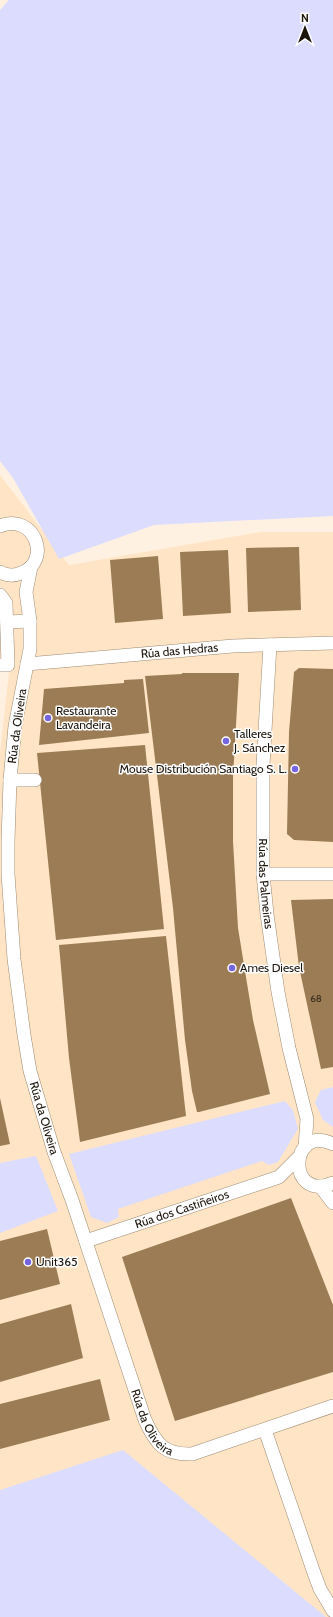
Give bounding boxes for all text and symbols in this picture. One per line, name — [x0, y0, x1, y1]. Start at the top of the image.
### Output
north arrow — [285, 8, 325, 48]
text: N — [301, 11, 309, 25]
street label: Rúa das Hedras — [140, 639, 219, 661]
street label: Rúa da Oliveira — [4, 687, 29, 764]
place label: Restaurante Lavandeira — [56, 703, 116, 732]
marker: Restaurante Lavandeira — [43, 713, 53, 723]
place label: Talleres J. Sánchez — [233, 726, 286, 755]
marker: Talleres J. Sánchez — [221, 736, 231, 746]
place label: Mouse Distribución Santiago S. L. — [120, 761, 287, 776]
marker: Mouse Distribución Santiago S. L. — [290, 764, 300, 774]
street label: Rúa das Palmeiras — [256, 838, 277, 930]
place label: Ames Diesel — [240, 960, 303, 975]
marker: Ames Diesel — [227, 963, 237, 973]
house number: 68 — [310, 992, 322, 1005]
street label: Rúa da Oliveira — [27, 1080, 62, 1157]
street label: Rúa dos Castiñeiros — [133, 1186, 231, 1231]
place label: Unit365 — [36, 1254, 78, 1269]
marker: Unit365 — [23, 1257, 33, 1267]
street label: Rúa da Oliveira — [128, 1387, 176, 1459]

